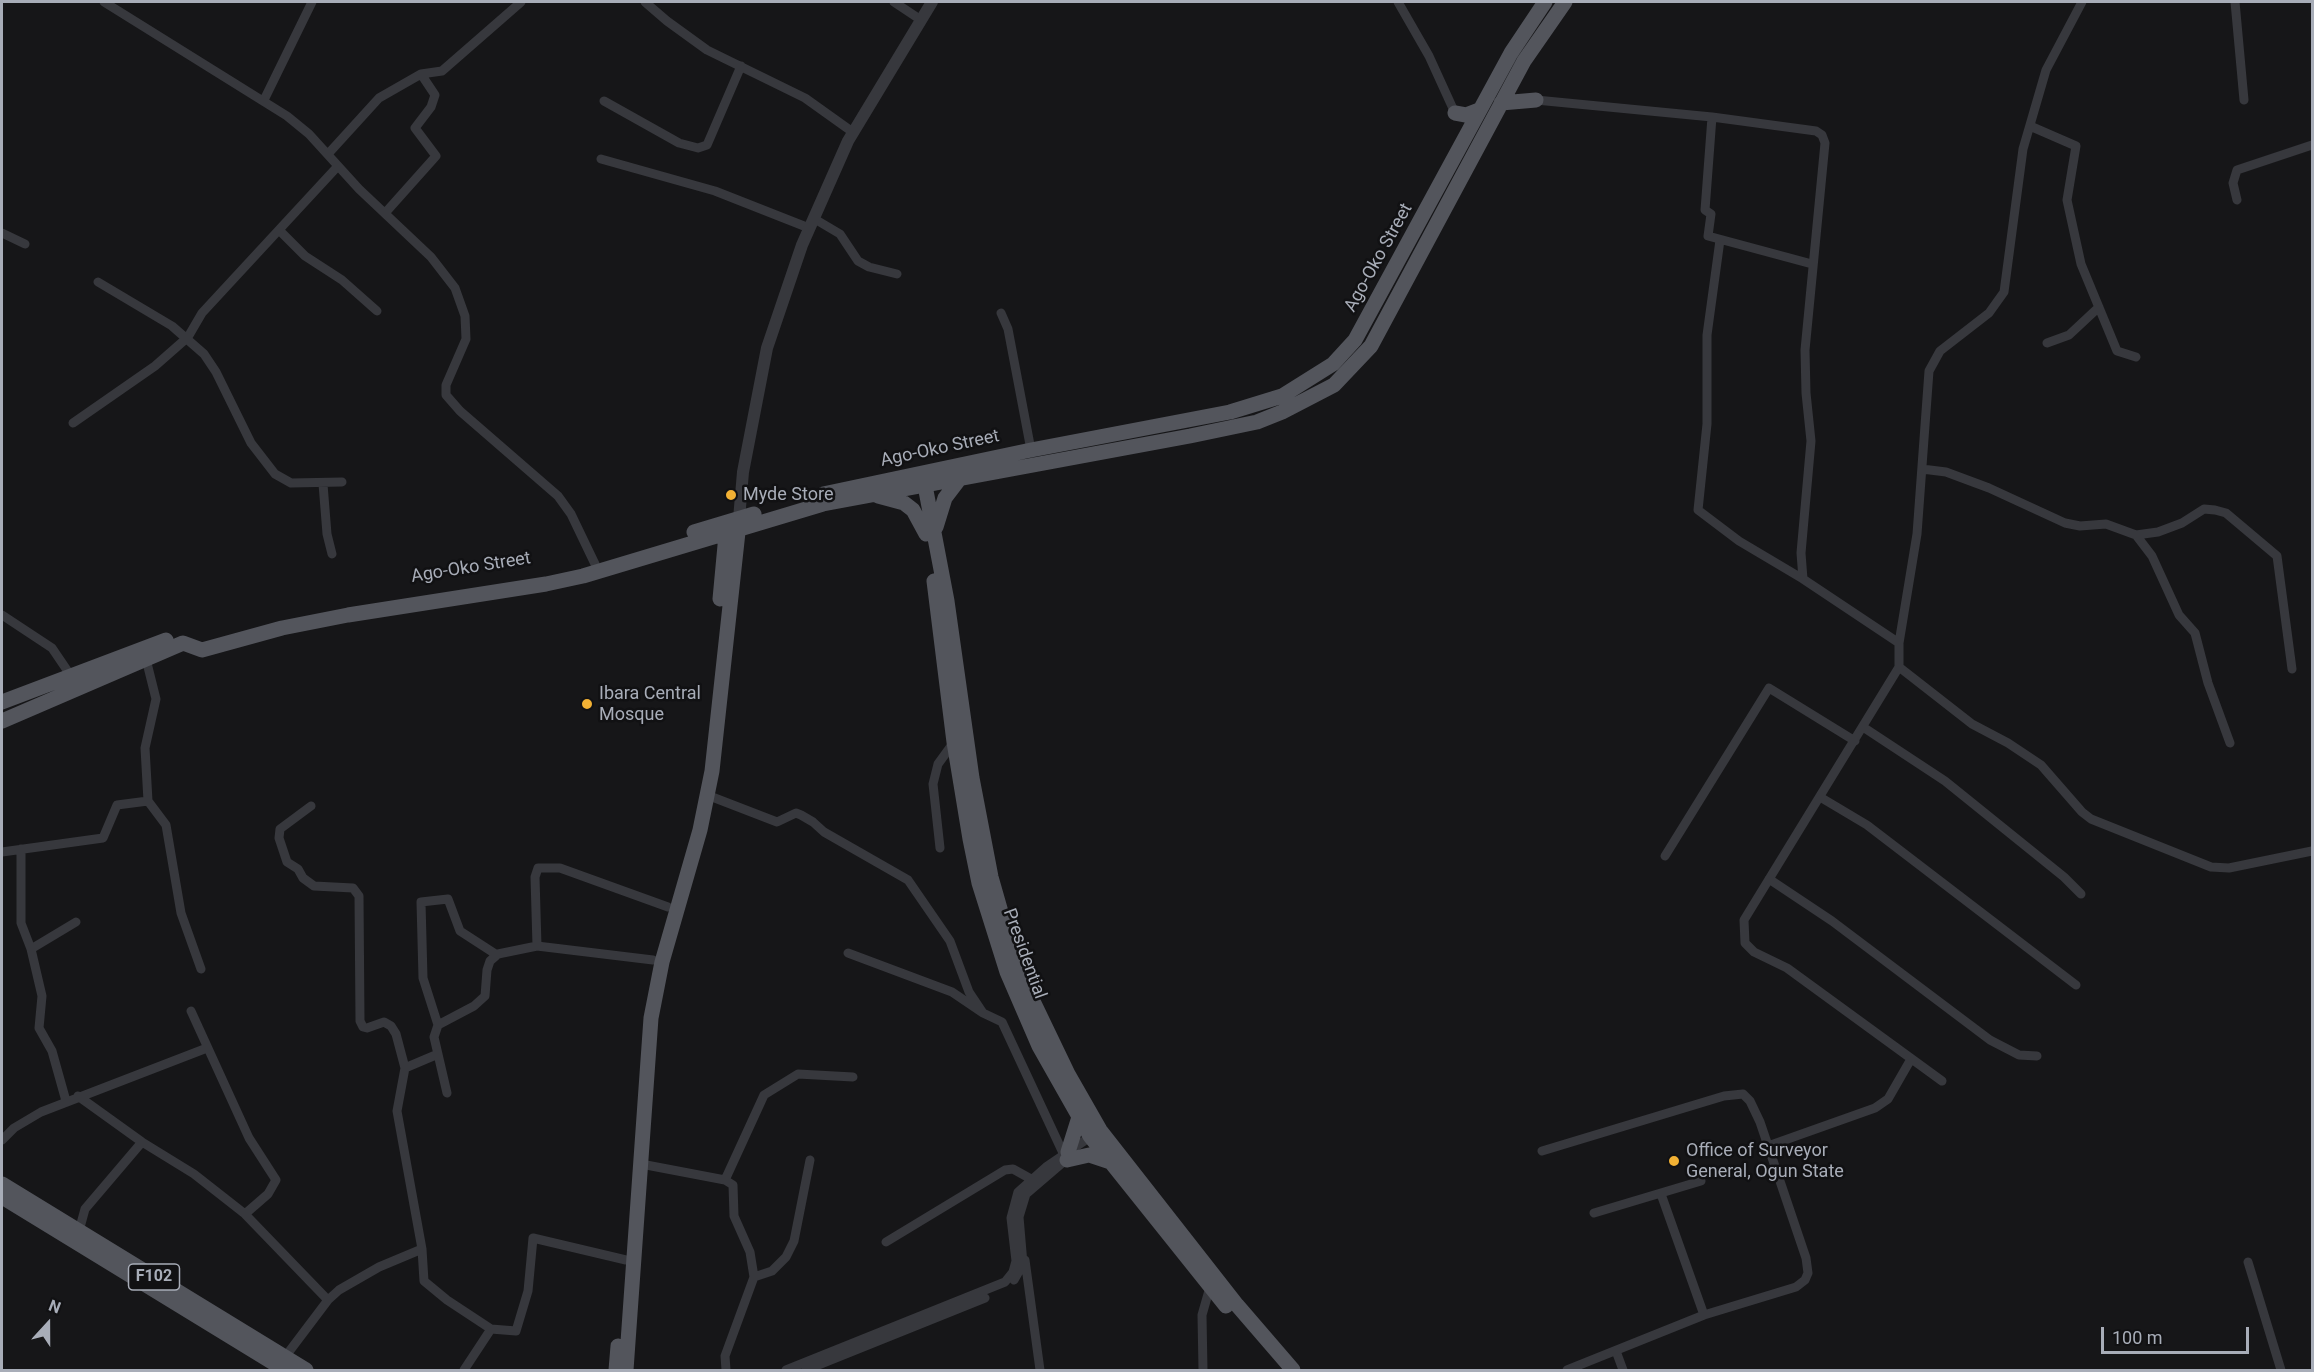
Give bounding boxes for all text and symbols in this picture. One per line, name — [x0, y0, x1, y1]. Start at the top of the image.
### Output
street label: Ago-Oko Street — [1340, 200, 1418, 316]
street label: Ago-Oko Street — [879, 426, 1001, 472]
place label: Myde Store — [743, 484, 833, 506]
marker: Myde Store — [724, 488, 738, 502]
street label: Ago-Oko Street — [410, 548, 532, 588]
place label: Ibara Central Mosque — [599, 683, 701, 726]
marker: Ibara Central Mosque — [580, 697, 594, 711]
street label: Presidential — [998, 906, 1050, 1002]
place label: Office of Surveyor General, Ogun State — [1686, 1140, 1844, 1182]
marker: Office of Surveyor General, Ogun State — [1667, 1154, 1681, 1168]
road number: F102 — [128, 1264, 180, 1290]
north arrow — [18, 1294, 78, 1354]
text: N — [46, 1296, 63, 1318]
scale bar — [2104, 1315, 2252, 1353]
text: 100 m — [2112, 1327, 2163, 1348]

